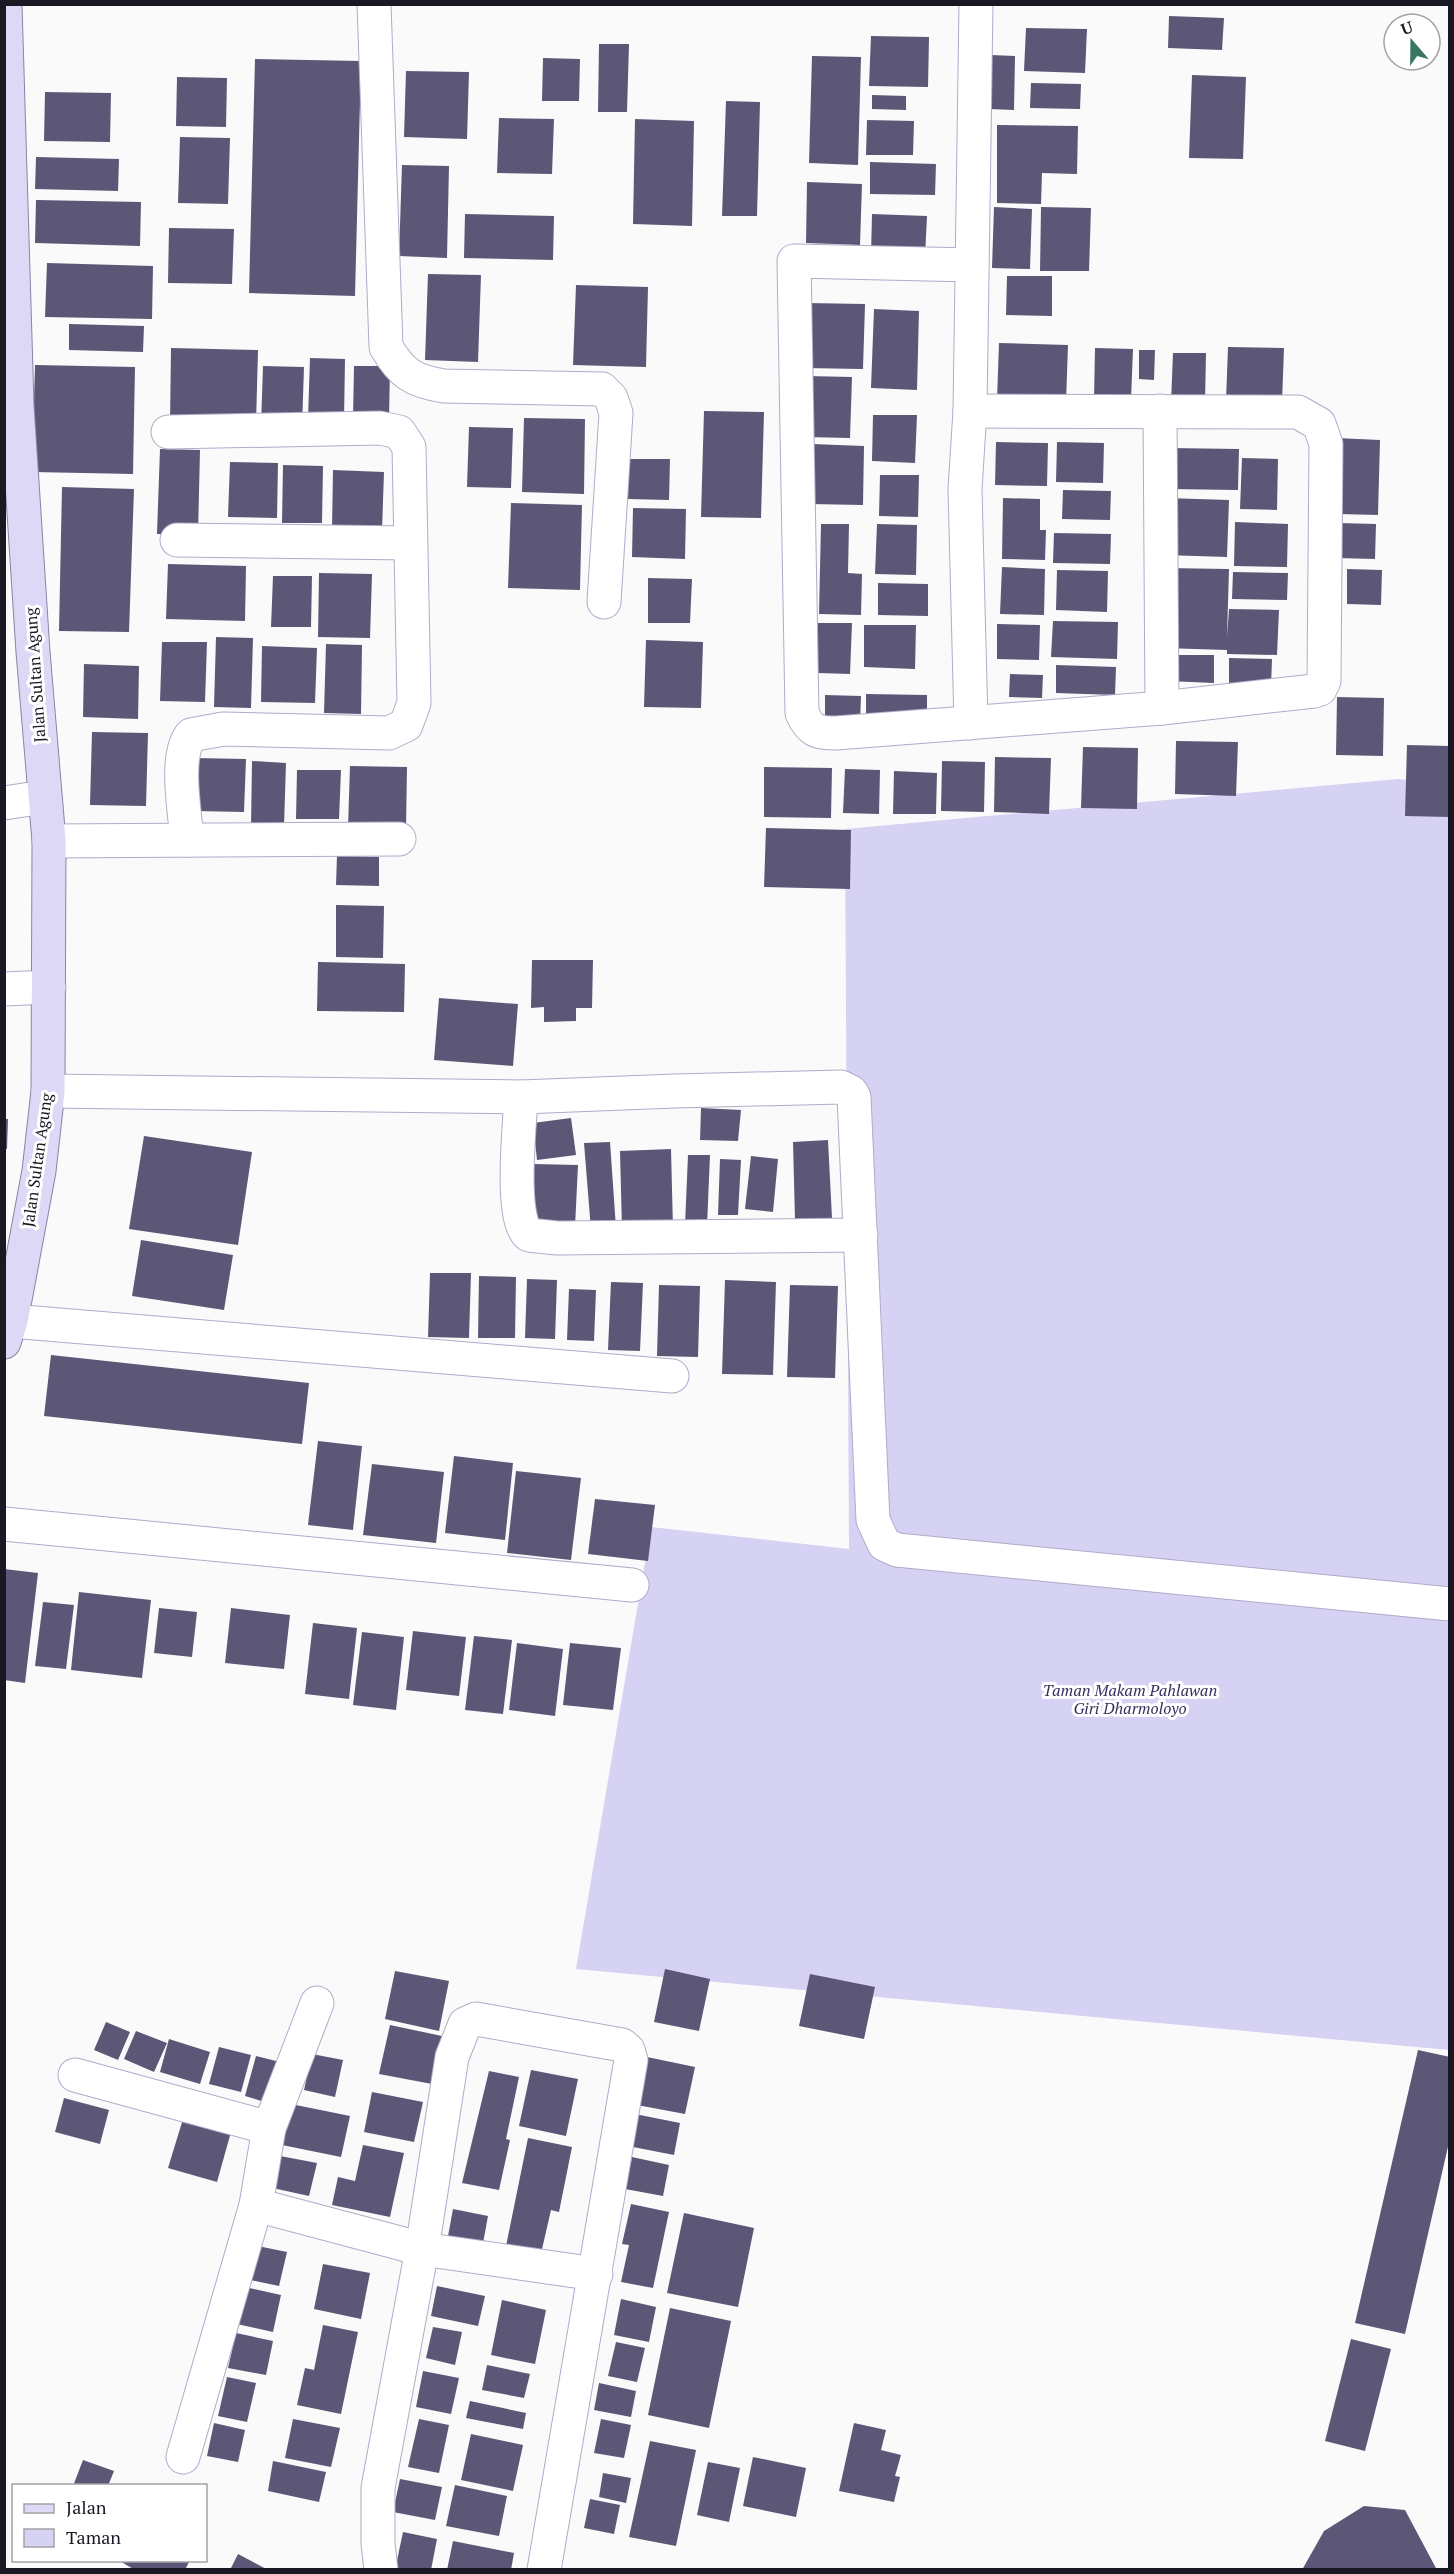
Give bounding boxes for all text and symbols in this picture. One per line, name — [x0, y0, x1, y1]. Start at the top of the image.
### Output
north arrow — [1382, 12, 1442, 72]
text: U — [1398, 15, 1417, 40]
street label: Jalan Sultan Agung — [19, 606, 51, 743]
street label: Jalan Sultan Agung — [17, 1091, 57, 1229]
park label: Taman Makam Pahlawan Giri Dharmoloyo — [1043, 1679, 1217, 1719]
legend — [12, 2484, 207, 2562]
text: Jalan — [66, 2495, 107, 2519]
text: Taman — [66, 2525, 121, 2549]

